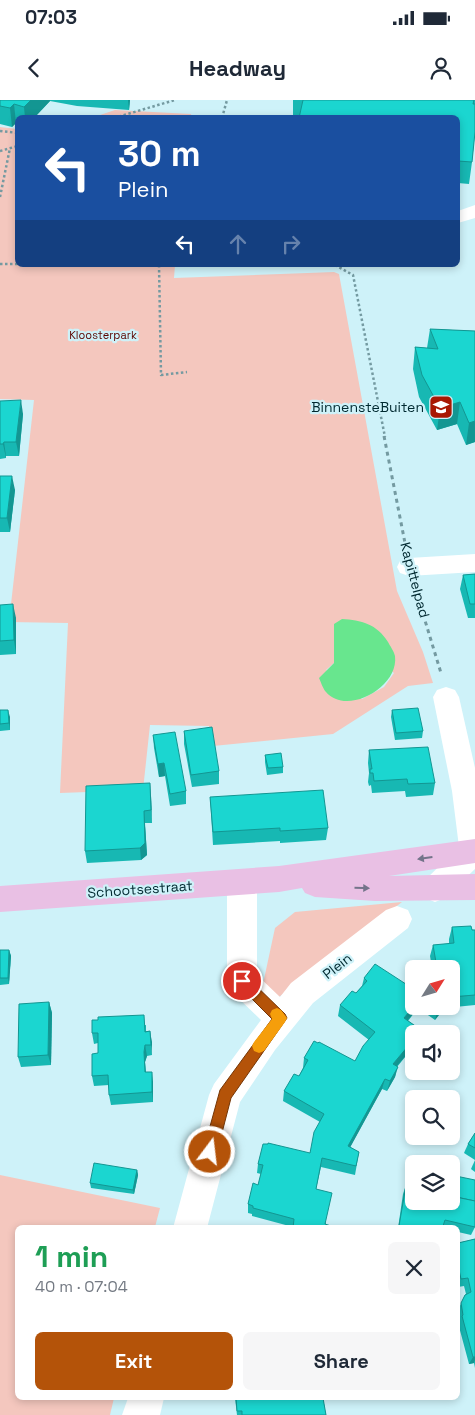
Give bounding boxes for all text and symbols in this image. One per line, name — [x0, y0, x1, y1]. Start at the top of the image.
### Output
text: 07:03 — [25, 5, 77, 30]
icon: back — [20, 54, 48, 82]
text: Headway — [189, 54, 286, 82]
icon: person — [427, 54, 455, 82]
text: 30 m — [118, 132, 201, 176]
icon: left — [35, 135, 100, 200]
text: Plein — [118, 175, 169, 203]
icon: left — [171, 230, 199, 258]
icon: ahead — [224, 230, 252, 258]
icon: right — [277, 230, 305, 258]
park label: Kloosterpark — [69, 328, 137, 342]
school or university icon: BinnensteBuiten — [428, 394, 454, 420]
place label: BinnensteBuiten — [311, 398, 424, 416]
street label: Kapittelpad — [396, 540, 434, 620]
one-way arrow — [417, 854, 433, 862]
street label: Schootsestraat — [87, 876, 193, 902]
one-way arrow — [355, 885, 371, 893]
street label: Plein — [319, 949, 355, 983]
pin — [221, 960, 263, 1002]
north arrow — [405, 960, 460, 1015]
map controls — [405, 960, 460, 1210]
icon: arrive — [228, 967, 256, 995]
button: sound — [405, 1025, 460, 1080]
button: search — [405, 1090, 460, 1145]
position arrow — [183, 1125, 235, 1177]
button: layers — [405, 1155, 460, 1210]
text: 1 min — [35, 1237, 108, 1276]
button: close — [388, 1242, 440, 1294]
text: 40 m · 07:04 — [35, 1276, 128, 1297]
button: Exit — [35, 1332, 233, 1390]
button: Share — [243, 1332, 440, 1390]

